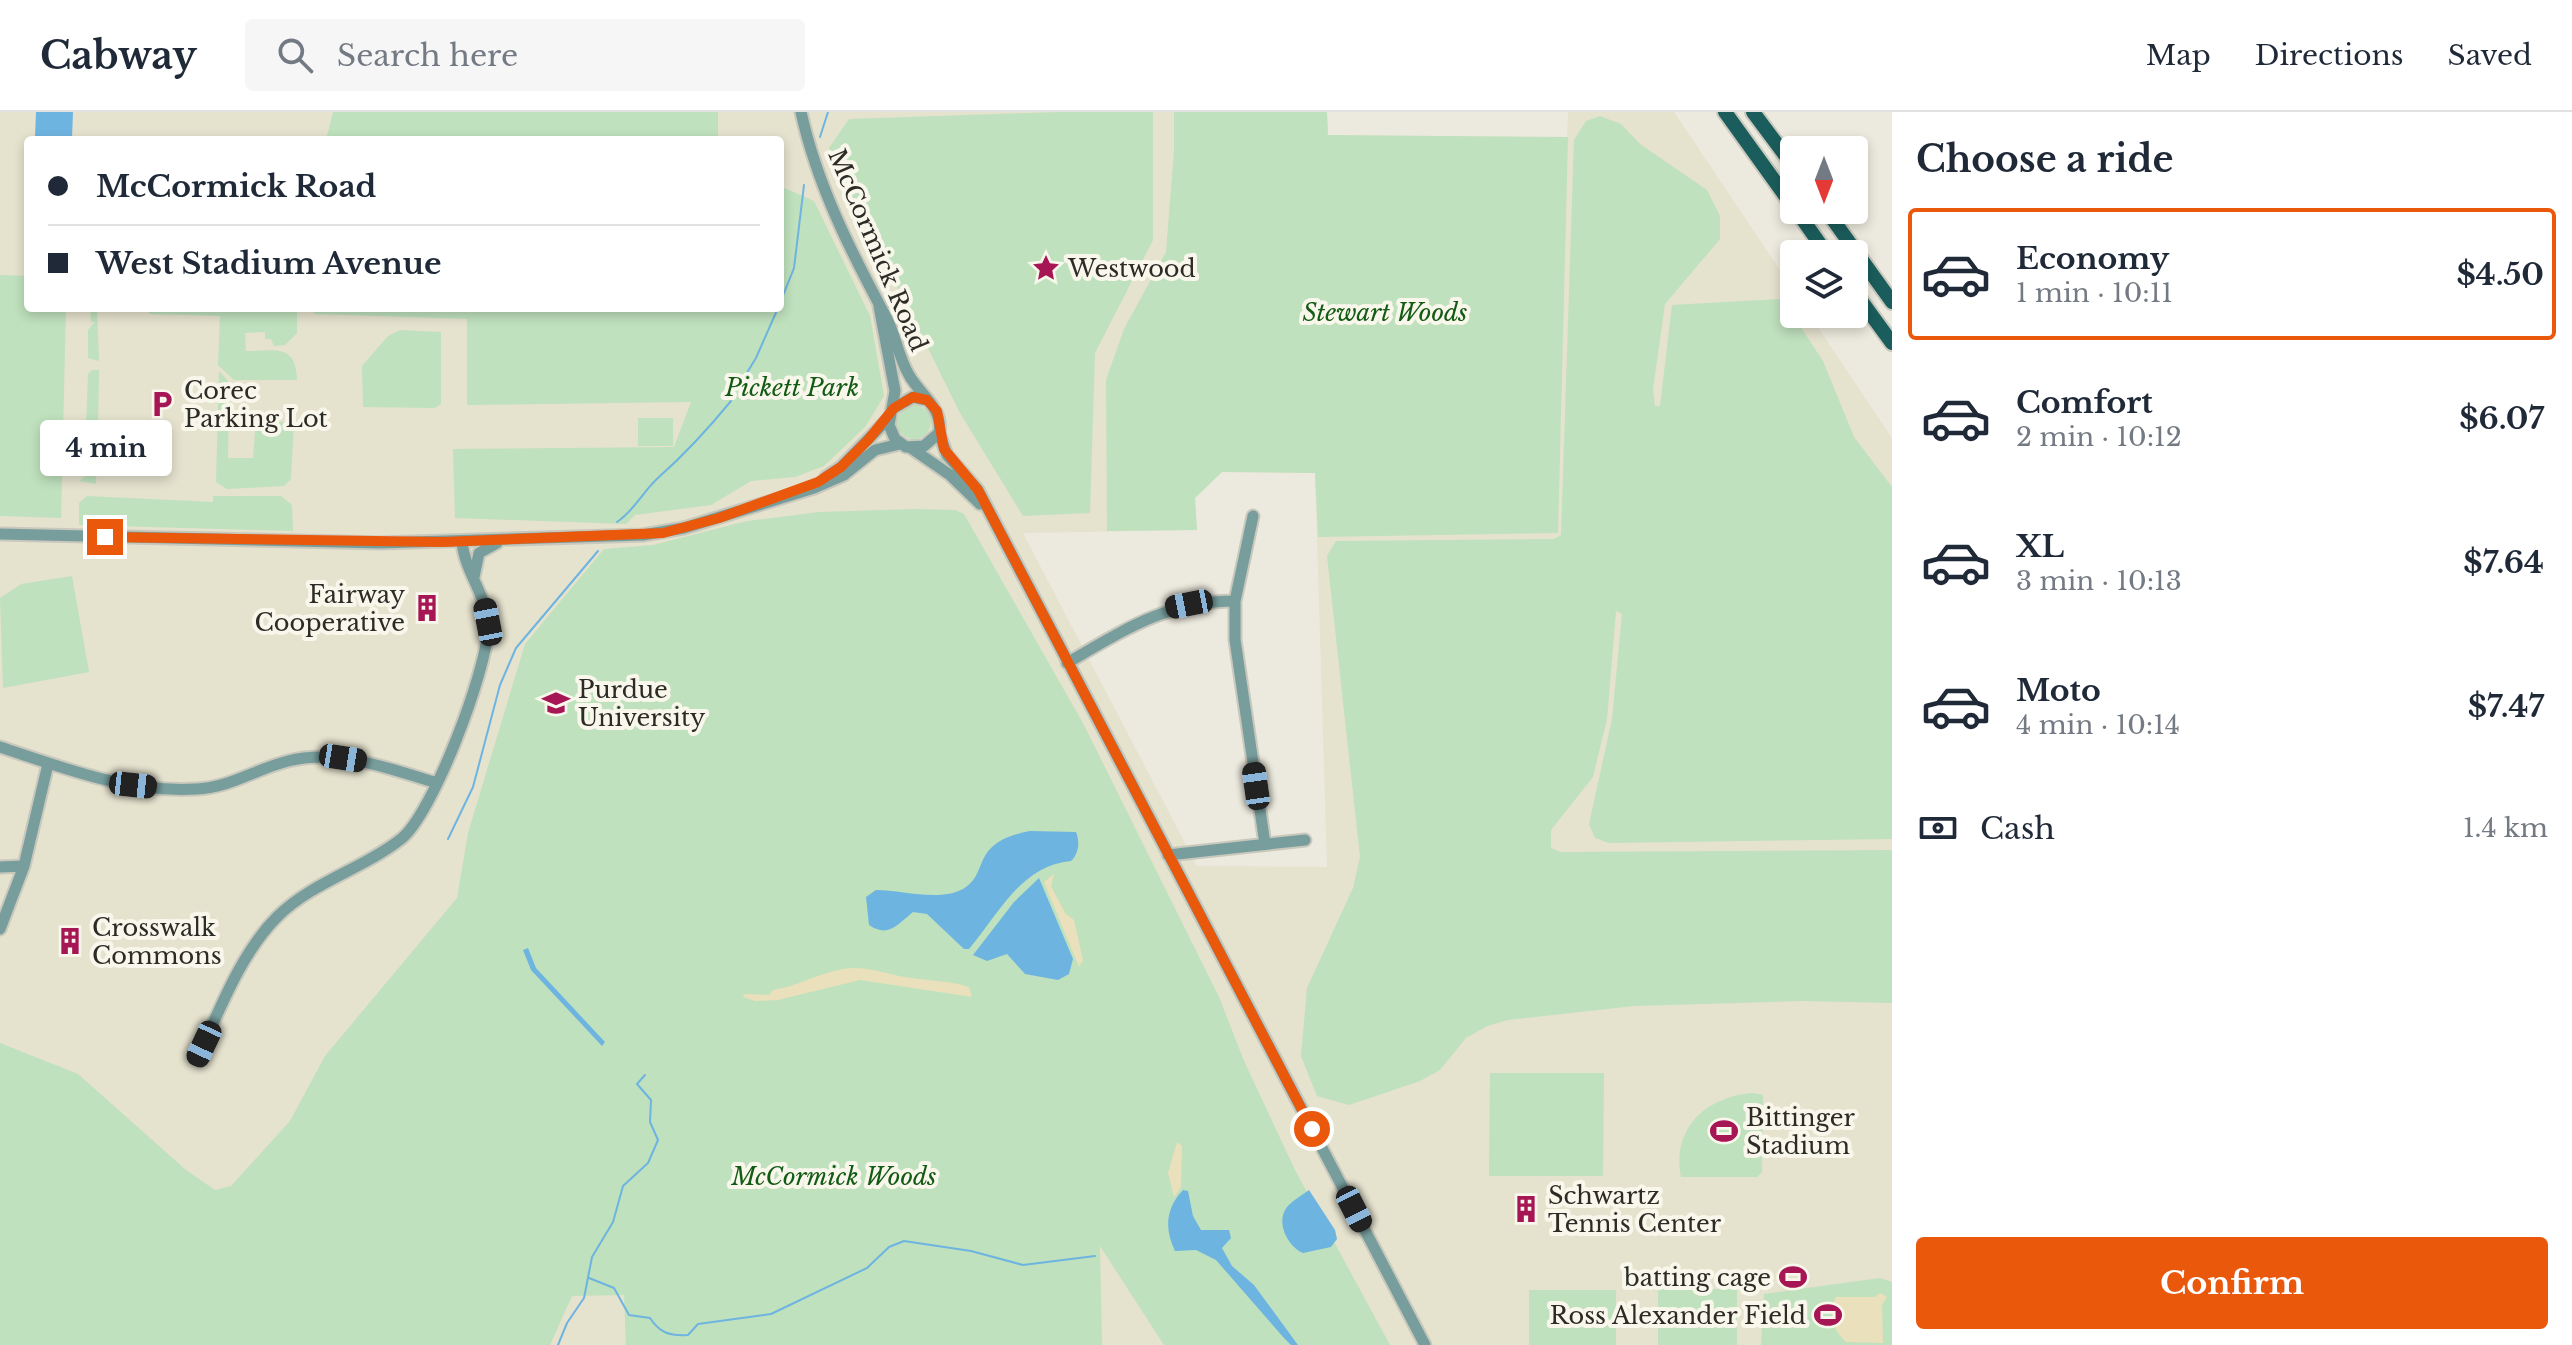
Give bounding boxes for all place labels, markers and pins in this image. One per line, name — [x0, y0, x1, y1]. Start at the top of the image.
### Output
place icon: Westwood — [1031, 253, 1061, 283]
place label: Westwood — [1067, 254, 1196, 283]
place label: Corec Parking Lot — [184, 376, 328, 433]
parking icon: Corec Parking Lot — [147, 389, 177, 419]
place label: Fairway Cooperative — [255, 580, 406, 637]
building icon: Fairway Cooperative — [412, 593, 442, 623]
place label: Purdue University — [578, 675, 706, 732]
school or university icon: Purdue University — [541, 688, 571, 718]
place label: Crosswalk Commons — [92, 913, 222, 970]
building icon: Crosswalk Commons — [55, 926, 85, 956]
place label: Bittinger Stadium — [1746, 1103, 1855, 1160]
sports icon: Bittinger Stadium — [1709, 1116, 1739, 1146]
place label: Schwartz Tennis Center — [1548, 1181, 1722, 1238]
building icon: Schwartz Tennis Center — [1511, 1194, 1541, 1224]
sports icon: batting cage — [1778, 1262, 1808, 1292]
place label: batting cage — [1623, 1263, 1771, 1292]
sports icon: Ross Alexander Field — [1813, 1300, 1843, 1330]
place label: Ross Alexander Field — [1550, 1301, 1806, 1330]

